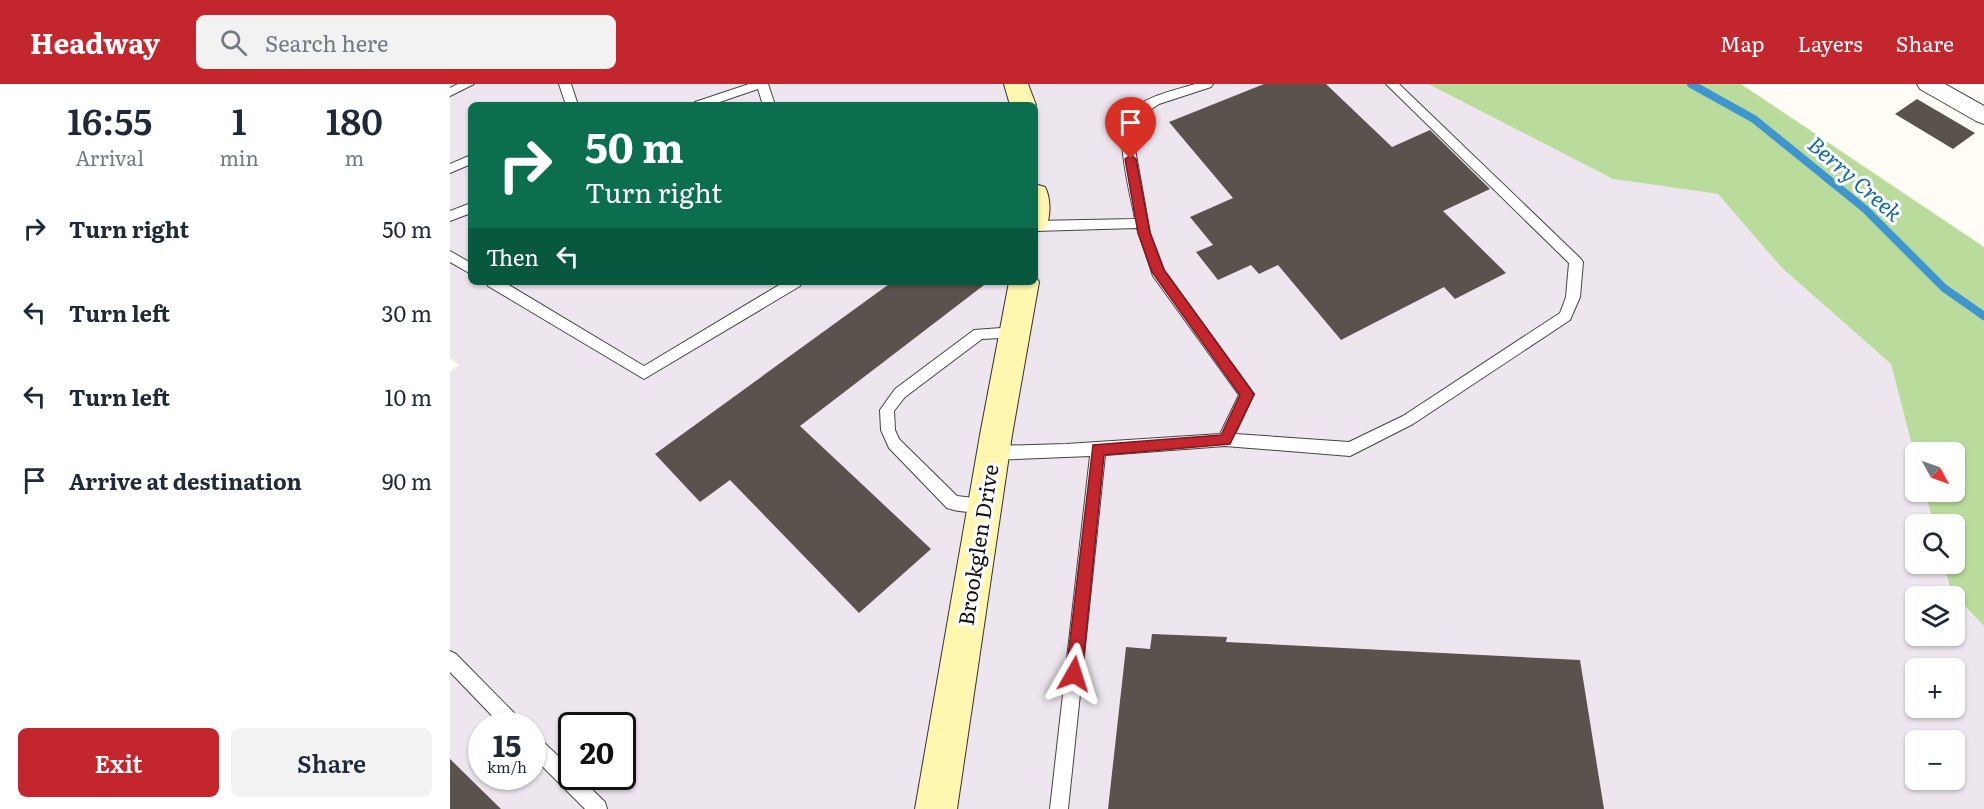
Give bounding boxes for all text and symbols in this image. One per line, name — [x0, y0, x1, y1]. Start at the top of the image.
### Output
search box — [196, 15, 616, 69]
text: Headway — [30, 21, 160, 63]
icon: search — [217, 26, 250, 59]
text: Search here — [265, 26, 388, 59]
text: Map — [1720, 27, 1765, 58]
text: Layers — [1798, 27, 1863, 58]
text: Share — [1896, 27, 1954, 58]
text: 16:55 — [67, 93, 152, 146]
text: 1 — [232, 93, 246, 146]
text: 180 — [326, 93, 383, 146]
pin — [1105, 97, 1156, 159]
icon: arrive — [1114, 106, 1147, 139]
text: 50 m — [585, 114, 684, 176]
icon: right — [486, 126, 564, 204]
water label: Berry Creek — [1801, 127, 1910, 228]
text: Arrival — [76, 142, 144, 172]
text: min — [219, 142, 259, 172]
text: m — [345, 142, 364, 172]
text: Turn right — [585, 171, 722, 211]
icon: right — [18, 212, 51, 245]
text: Turn right — [69, 212, 189, 245]
text: 50 m — [382, 212, 432, 245]
text: Then — [486, 240, 539, 273]
icon: left — [551, 240, 584, 273]
icon: left — [18, 296, 51, 329]
text: Turn left — [69, 296, 170, 329]
text: 30 m — [382, 296, 432, 329]
icon: left — [18, 380, 51, 413]
text: Turn left — [69, 380, 170, 413]
text: 10 m — [385, 380, 432, 413]
north arrow — [1905, 442, 1965, 502]
map controls — [1905, 442, 1965, 790]
street label: Brookglen Drive — [948, 462, 1005, 628]
icon: arrive — [18, 464, 51, 497]
text: Arrive at destination — [69, 464, 302, 497]
text: 90 m — [382, 464, 432, 497]
button: search — [1905, 514, 1965, 574]
button: layers — [1905, 586, 1965, 646]
position arrow — [1042, 642, 1106, 706]
button: + — [1905, 658, 1965, 718]
speed limit sign: 20 — [558, 712, 636, 790]
text: 15 — [493, 722, 521, 766]
button: Exit — [18, 728, 219, 797]
button: Share — [231, 728, 432, 797]
button: − — [1905, 730, 1965, 790]
text: km/h — [487, 755, 527, 778]

